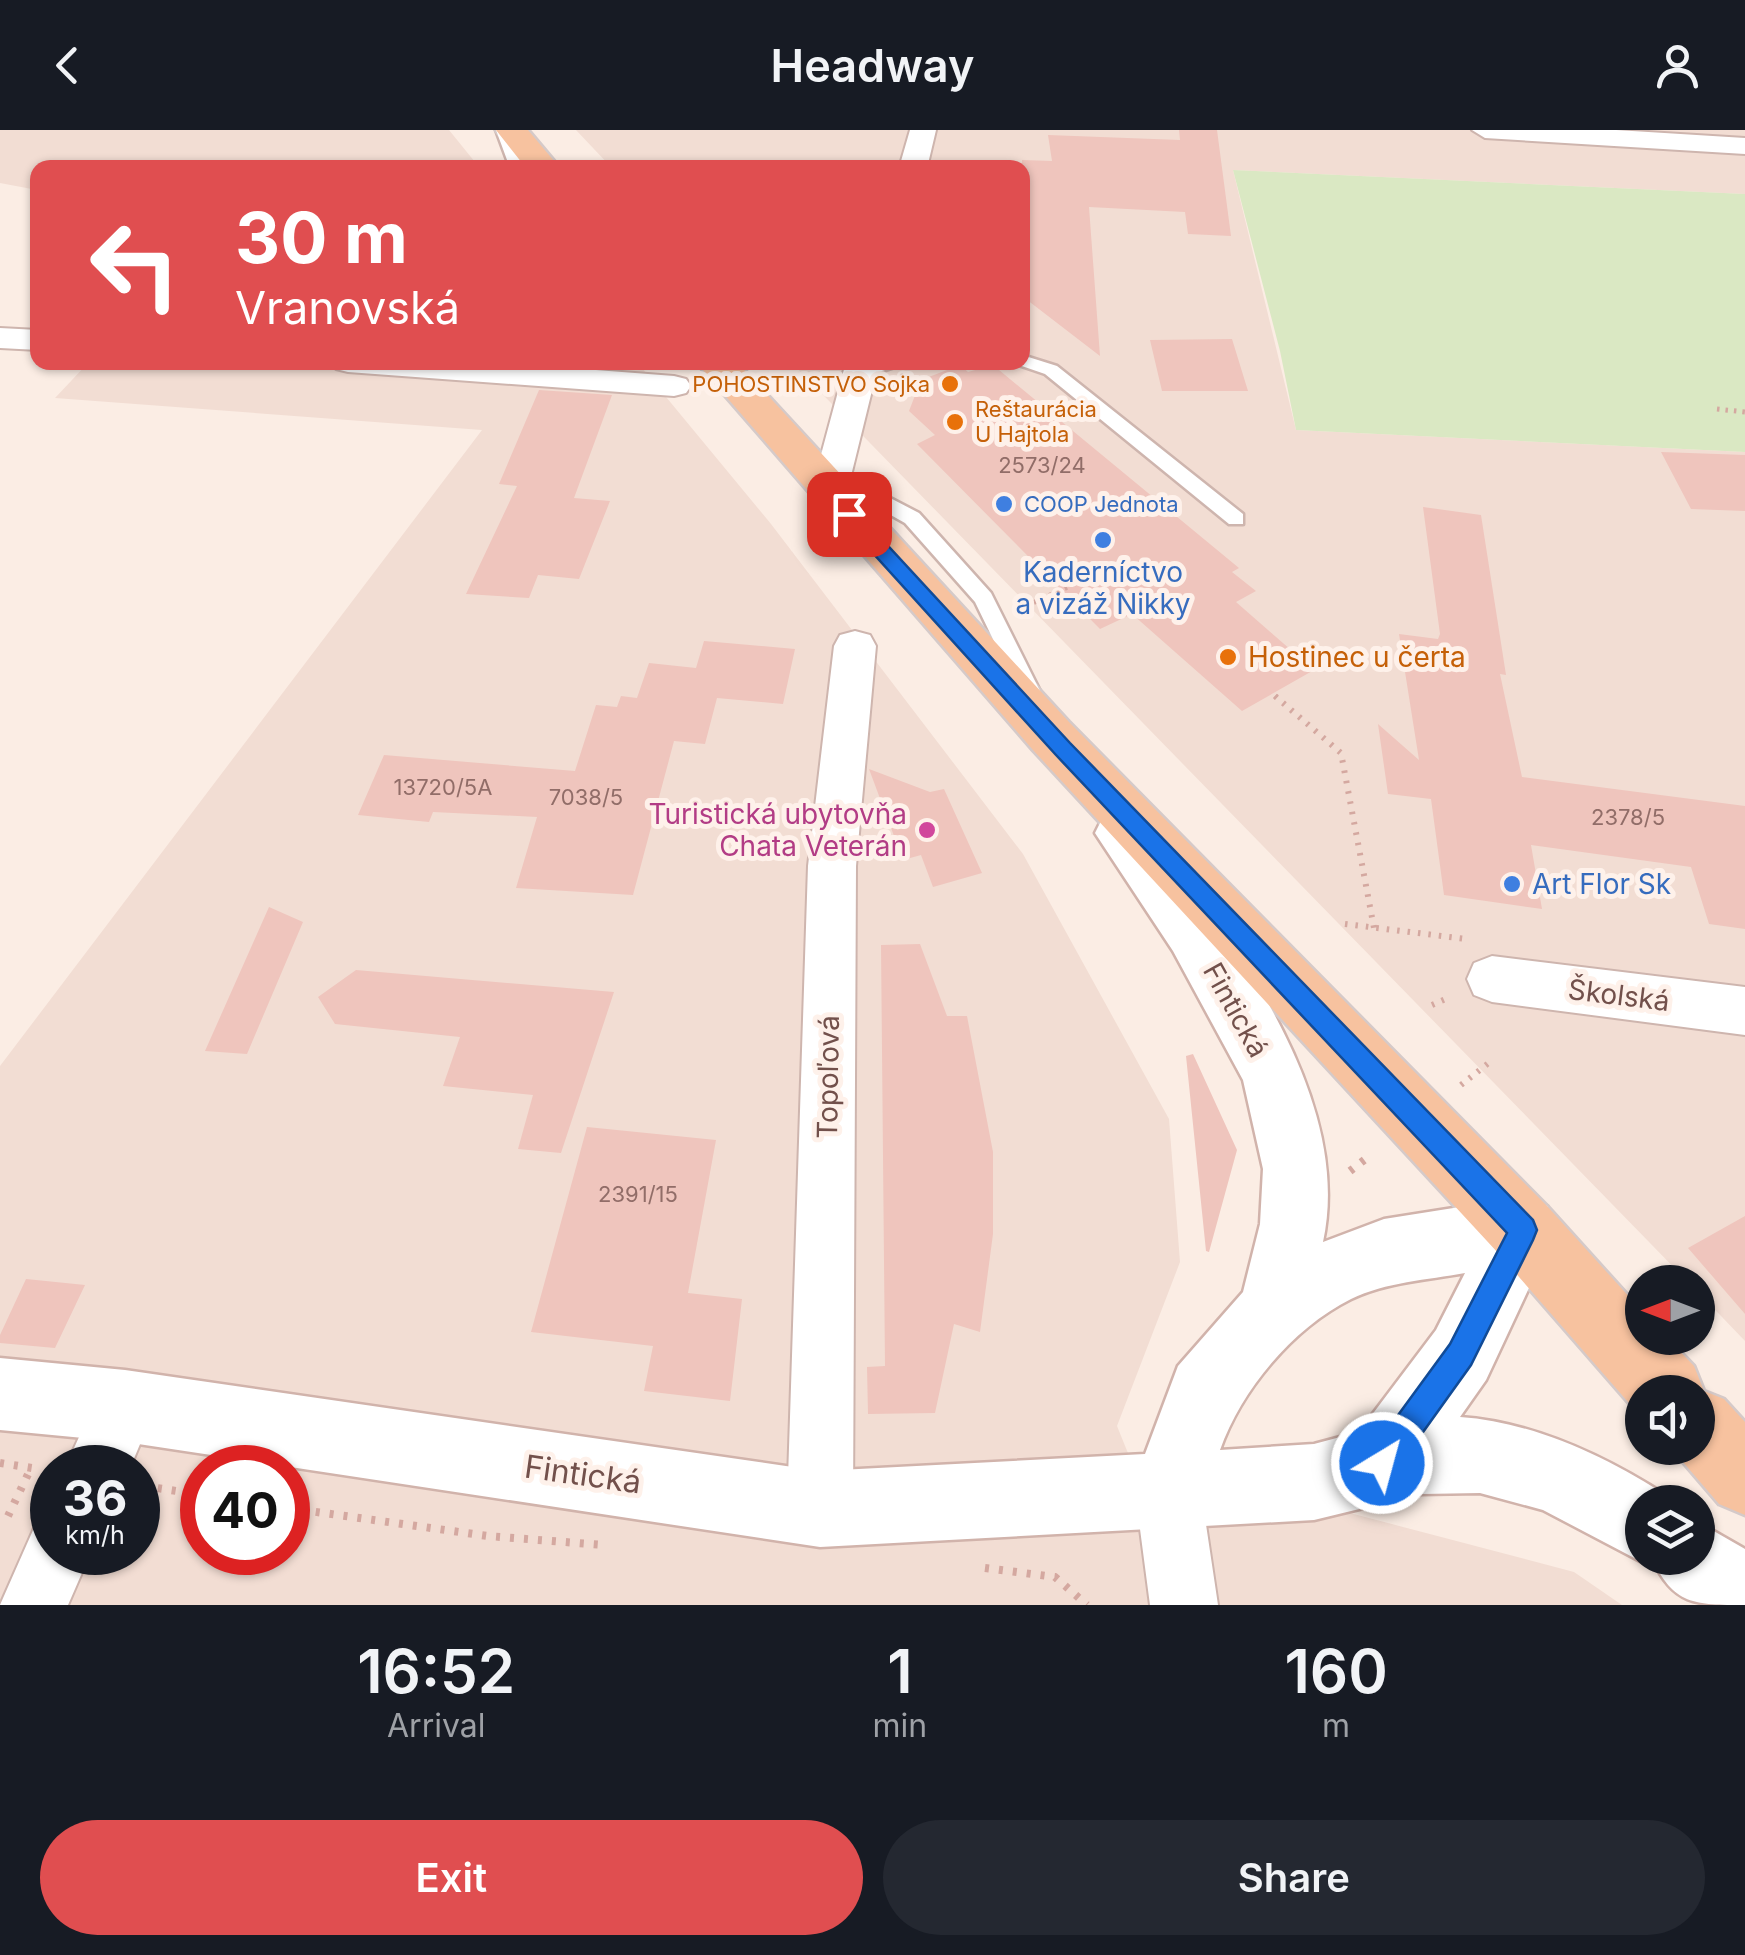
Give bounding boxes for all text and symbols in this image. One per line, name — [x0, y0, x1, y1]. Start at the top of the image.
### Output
icon: back — [40, 38, 95, 93]
text: Headway — [771, 38, 974, 93]
icon: person — [1650, 38, 1705, 93]
text: 30 m — [235, 195, 408, 280]
icon: left — [70, 200, 200, 330]
text: Vranovská — [235, 280, 460, 335]
place label: POHOSTINSTVO Sojka — [692, 371, 930, 397]
marker: POHOSTINSTVO Sojka — [939, 373, 961, 395]
place label: Reštaurácia U Hajtola — [975, 396, 1097, 447]
marker: Reštaurácia U Hajtola — [944, 411, 966, 433]
house number: 2573/24 — [998, 452, 1086, 478]
pin — [807, 472, 892, 557]
icon: arrive — [822, 487, 877, 542]
place label: COOP Jednota — [1024, 491, 1179, 517]
marker: COOP Jednota — [993, 493, 1015, 515]
marker: Kaderníctvo a vizáž Nikky — [1092, 529, 1114, 551]
place label: Kaderníctvo a vizáž Nikky — [1016, 555, 1191, 621]
place label: Hostinec u čerta — [1248, 640, 1466, 674]
marker: Hostinec u čerta — [1217, 646, 1239, 668]
house number: 13720/5A — [394, 774, 492, 800]
house number: 7038/5 — [549, 784, 623, 810]
place label: Turistická ubytovňa Chata Veterán — [649, 797, 907, 863]
house number: 2378/5 — [1591, 804, 1665, 830]
marker: Turistická ubytovňa Chata Veterán — [916, 819, 938, 841]
place label: Art Flor Sk — [1532, 867, 1671, 901]
marker: Art Flor Sk — [1501, 873, 1523, 895]
street label: Fintická — [1196, 957, 1276, 1063]
street label: Školská — [1566, 972, 1672, 1018]
street label: Topoľová — [810, 1015, 846, 1139]
house number: 2391/15 — [598, 1181, 678, 1207]
north arrow — [1625, 1265, 1715, 1355]
map controls — [1625, 1265, 1715, 1575]
button: sound — [1625, 1375, 1715, 1465]
position arrow — [1330, 1411, 1434, 1515]
speed limit sign: 40 — [180, 1445, 310, 1575]
street label: Fintická — [522, 1447, 644, 1501]
text: 36 — [63, 1468, 127, 1528]
button: layers — [1625, 1485, 1715, 1575]
text: km/h — [65, 1520, 125, 1550]
text: 16:52 — [357, 1635, 515, 1707]
text: 1 — [887, 1635, 913, 1707]
text: 160 — [1284, 1635, 1388, 1707]
text: Arrival — [387, 1706, 485, 1745]
text: min — [872, 1706, 927, 1745]
text: m — [1322, 1706, 1350, 1745]
button: Exit — [40, 1820, 863, 1935]
button: Share — [883, 1820, 1705, 1935]

